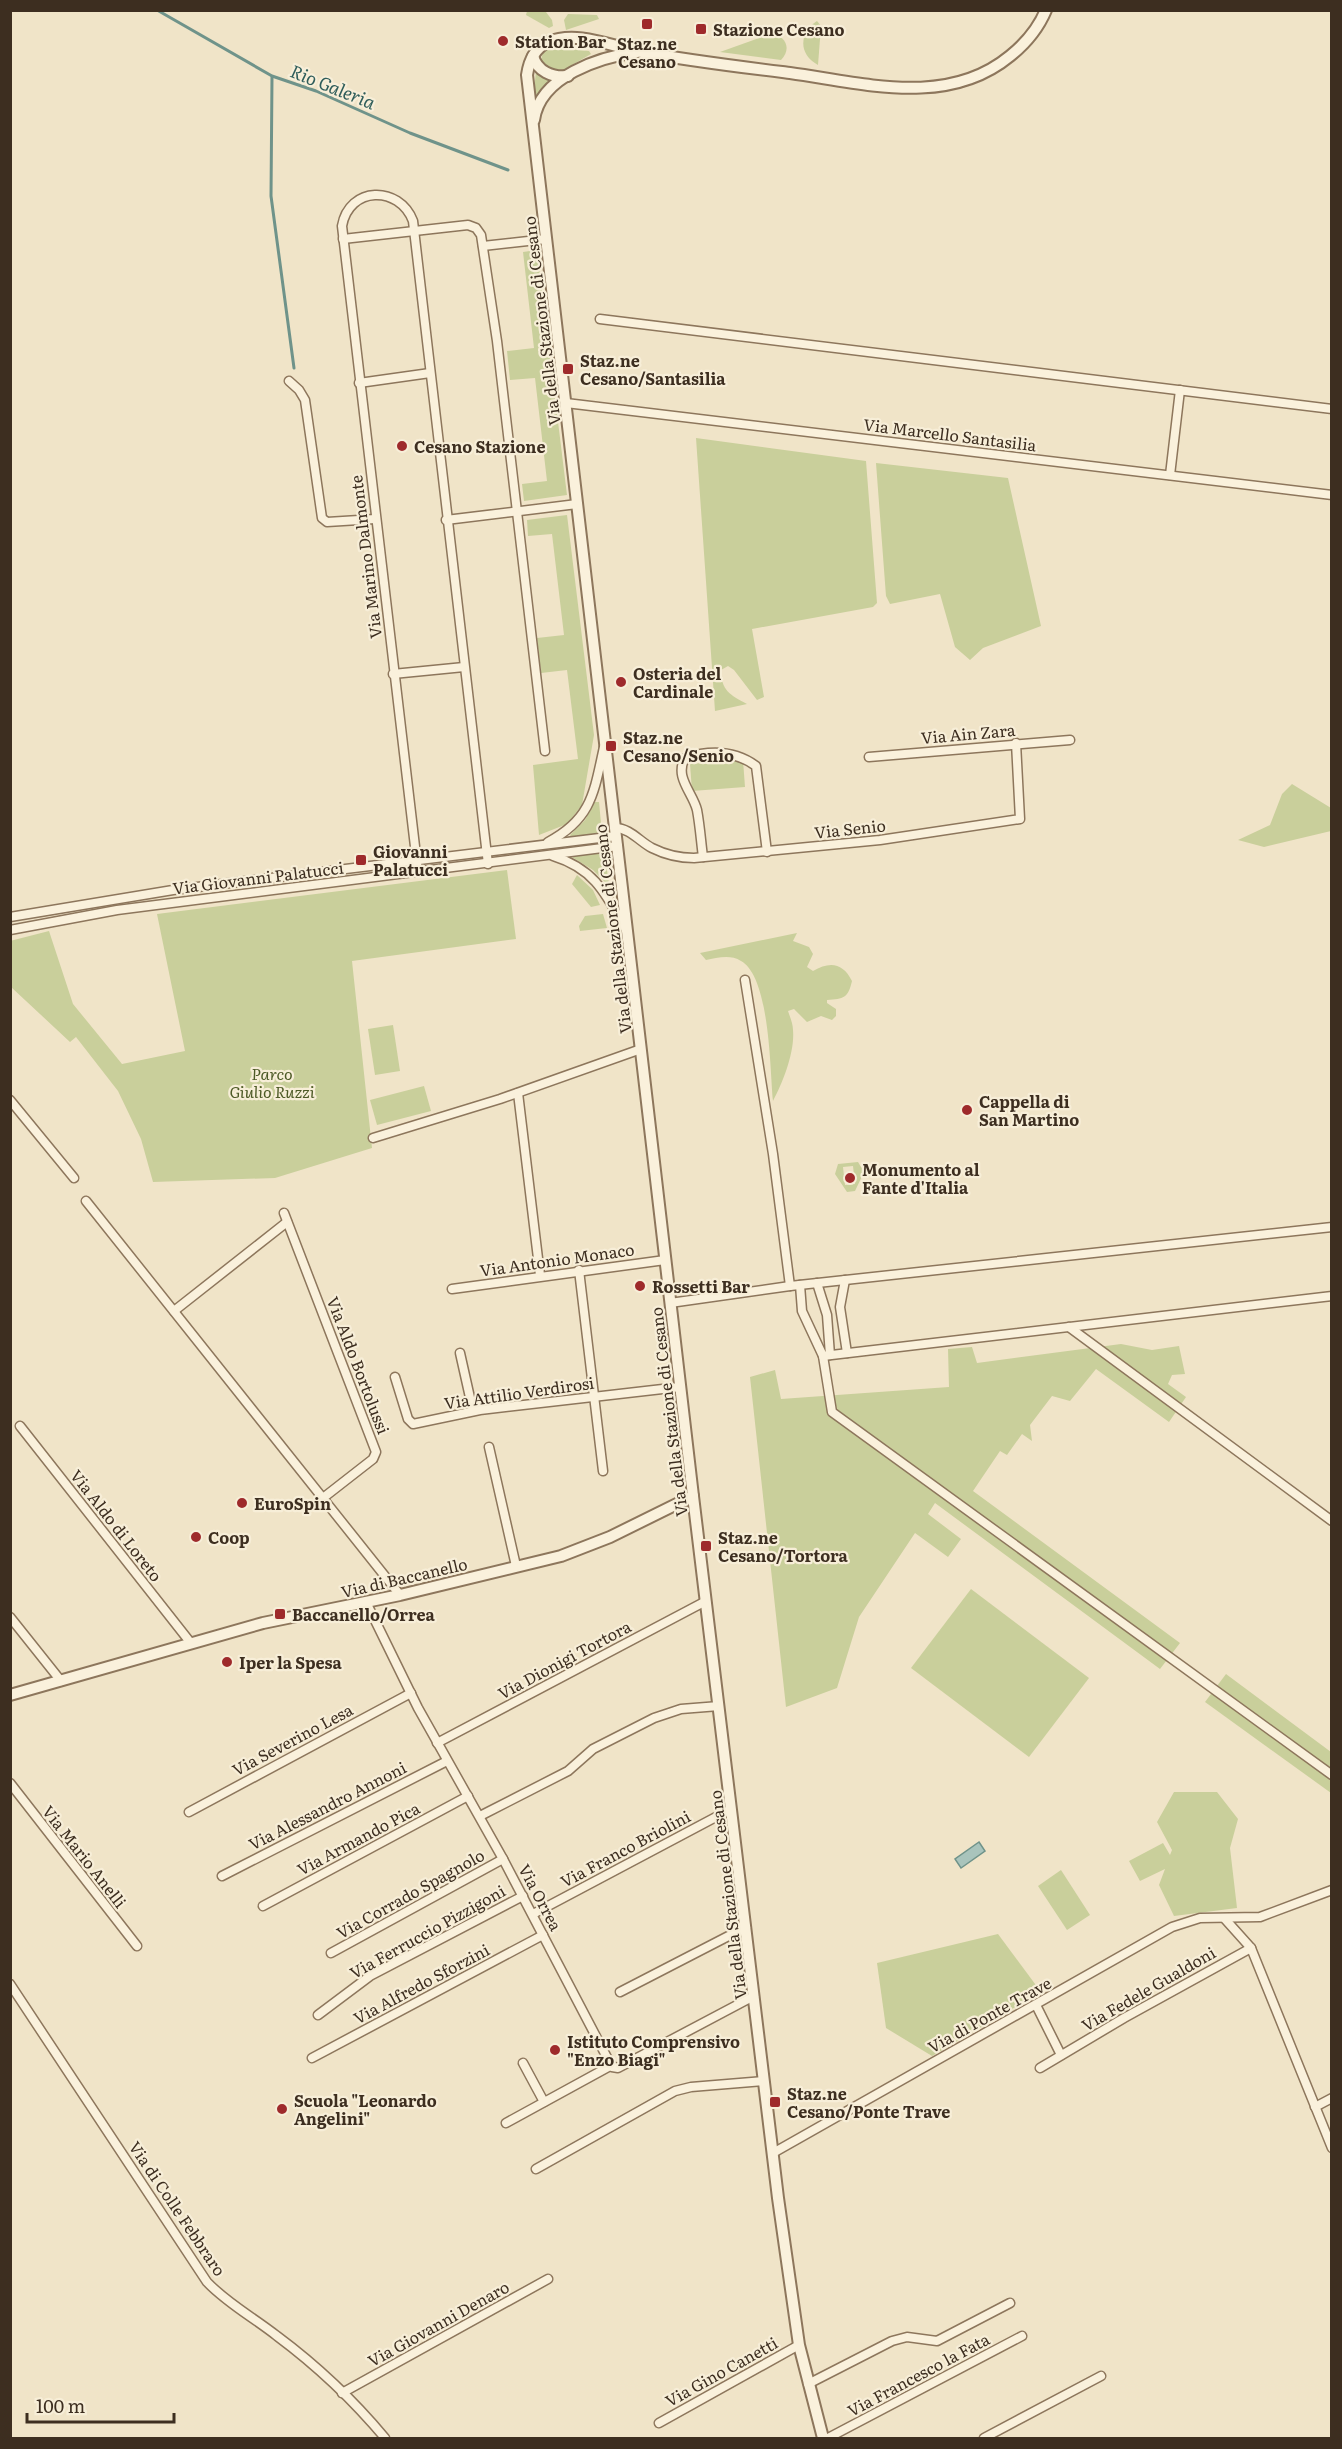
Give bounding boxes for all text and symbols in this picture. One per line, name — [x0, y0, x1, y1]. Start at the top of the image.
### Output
marker: Staz.ne Cesano — [640, 17, 654, 31]
place label: Stazione Cesano — [713, 17, 844, 41]
marker: Stazione Cesano — [694, 22, 708, 36]
place label: Station Bar — [515, 29, 606, 53]
place label: Staz.ne Cesano — [617, 31, 677, 73]
marker: Station Bar — [496, 34, 510, 48]
water label: Rio Galeria — [286, 57, 380, 116]
street label: Via della Stazione di Cesano — [516, 215, 566, 427]
place label: Staz.ne Cesano/Santasilia — [580, 348, 726, 390]
marker: Staz.ne Cesano/Santasilia — [561, 362, 575, 376]
street label: Via Marcello Santasilia — [862, 411, 1038, 457]
place label: Cesano Stazione — [414, 434, 545, 458]
marker: Cesano Stazione — [395, 439, 409, 453]
street label: Via Marino Dalmonte — [343, 474, 387, 640]
place label: Osteria del Cardinale — [633, 661, 721, 703]
marker: Osteria del Cardinale — [614, 675, 628, 689]
street label: Via Ain Zara — [920, 717, 1017, 749]
place label: Staz.ne Cesano/Senio — [623, 725, 734, 767]
marker: Staz.ne Cesano/Senio — [604, 739, 618, 753]
street label: Via Senio — [813, 812, 887, 844]
street label: Via della Stazione di Cesano — [587, 823, 637, 1035]
place label: Giovanni Palatucci — [373, 839, 448, 881]
marker: Giovanni Palatucci — [354, 853, 368, 867]
street label: Via Giovanni Palatucci — [171, 855, 345, 899]
park label: Parco Giulio Ruzzi — [230, 1061, 315, 1103]
place label: Cappella di San Martino — [979, 1089, 1079, 1131]
marker: Cappella di San Martino — [960, 1103, 974, 1117]
place label: Monumento al Fante d'Italia — [862, 1157, 980, 1199]
marker: Monumento al Fante d'Italia — [843, 1171, 857, 1185]
street label: Via Antonio Monaco — [478, 1236, 636, 1282]
place label: Rossetti Bar — [652, 1274, 750, 1298]
marker: Rossetti Bar — [633, 1279, 647, 1293]
street label: Via Aldo Bortolussi — [322, 1293, 396, 1437]
street label: Via della Stazione di Cesano — [643, 1306, 693, 1518]
street label: Via Attilio Verdirosi — [442, 1370, 596, 1414]
street label: Via Aldo di Loreto — [65, 1464, 169, 1586]
place label: EuroSpin — [254, 1491, 331, 1515]
marker: EuroSpin — [235, 1496, 249, 1510]
place label: Coop — [208, 1525, 250, 1549]
place label: Staz.ne Cesano/Tortora — [718, 1525, 849, 1567]
marker: Coop — [189, 1530, 203, 1544]
marker: Staz.ne Cesano/Tortora — [699, 1539, 713, 1553]
street label: Via di Baccanello — [338, 1551, 470, 1603]
place label: Baccanello/Orrea — [292, 1602, 436, 1626]
marker: Baccanello/Orrea — [273, 1607, 287, 1621]
street label: Via Dionigi Tortora — [493, 1613, 635, 1704]
place label: Iper la Spesa — [239, 1650, 342, 1674]
marker: Iper la Spesa — [220, 1655, 234, 1669]
street label: Via Severino Lesa — [227, 1697, 357, 1781]
street label: Via Alessandro Annoni — [244, 1755, 410, 1855]
street label: Via della Stazione di Cesano — [702, 1789, 752, 2001]
street label: Via Armando Pica — [292, 1795, 424, 1881]
street label: Via Mario Anelli — [37, 1800, 133, 1912]
street label: Via Franco Briolini — [556, 1803, 694, 1893]
street label: Via Corrado Spagnolo — [331, 1842, 489, 1944]
street label: Via Orrea — [513, 1859, 569, 1935]
street label: Via Ferruccio Pizzigoni — [345, 1878, 509, 1984]
street label: Via Alfredo Sforzini — [349, 1937, 493, 2029]
street label: Via Fedele Gualdoni — [1076, 1940, 1220, 2036]
street label: Via di Ponte Trave — [923, 1970, 1055, 2058]
place label: Istituto Comprensivo "Enzo Biagi" — [567, 2029, 740, 2071]
marker: Istituto Comprensivo "Enzo Biagi" — [548, 2043, 562, 2057]
place label: Staz.ne Cesano/Ponte Trave — [787, 2081, 950, 2123]
place label: Scuola "Leonardo Angelini" — [294, 2088, 437, 2130]
marker: Staz.ne Cesano/Ponte Trave — [768, 2095, 782, 2109]
marker: Scuola "Leonardo Angelini" — [275, 2102, 289, 2116]
street label: Via di Colle Febbraro — [124, 2136, 232, 2280]
street label: Via Giovanni Denaro — [363, 2274, 513, 2372]
street label: Via Francesco la Fata — [843, 2326, 994, 2422]
street label: Via Gino Canetti — [660, 2330, 782, 2412]
scale bar — [27, 2386, 174, 2424]
text: 100 m — [36, 2392, 85, 2419]

